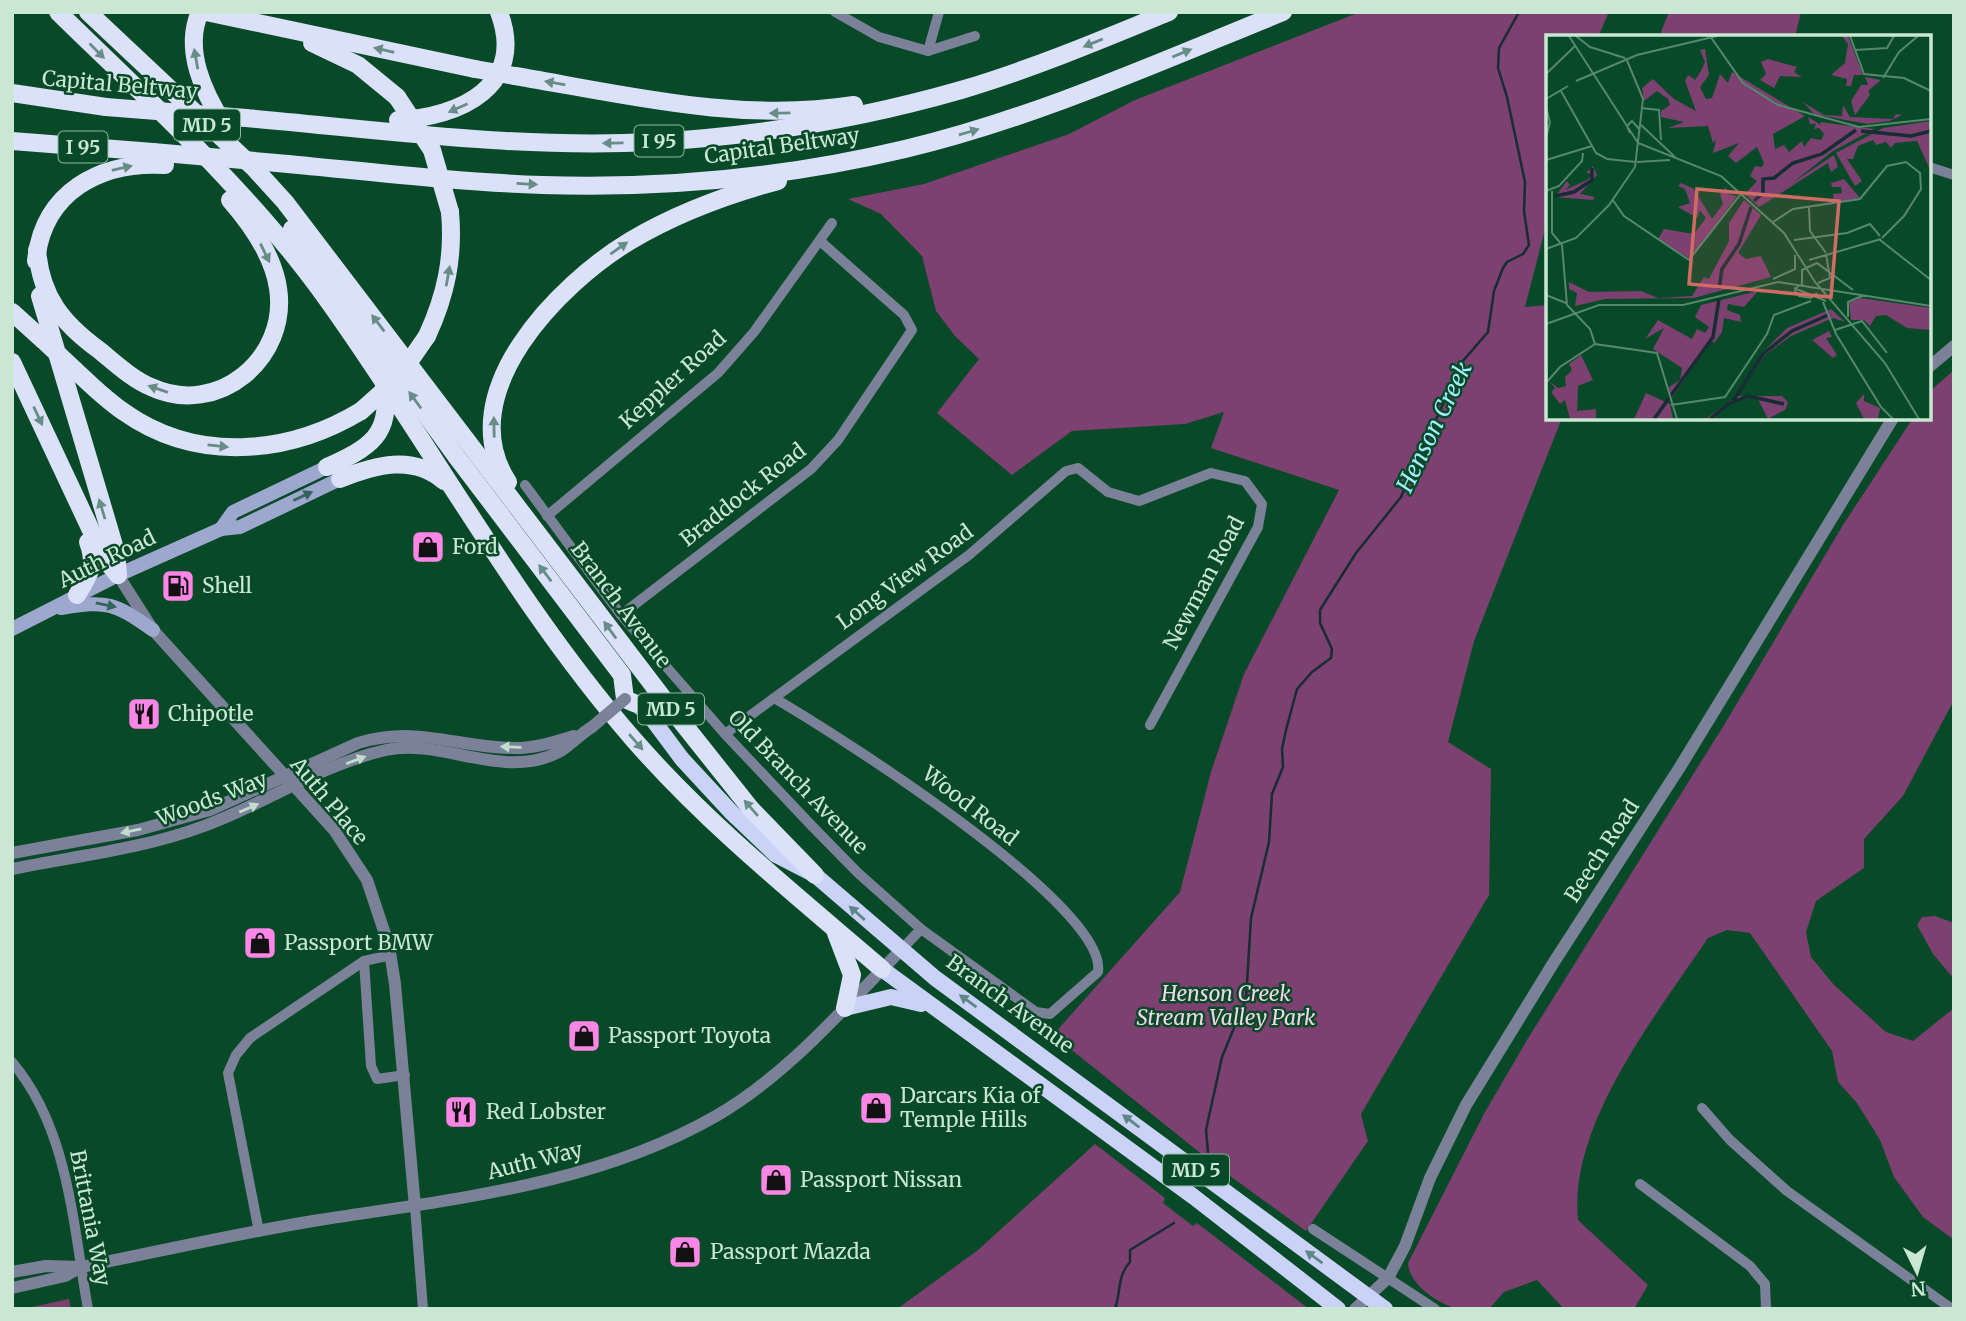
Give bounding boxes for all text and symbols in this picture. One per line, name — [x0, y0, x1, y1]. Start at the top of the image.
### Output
inset map — [1546, 35, 1931, 420]
one-way arrow — [1082, 37, 1103, 48]
one-way arrow — [89, 43, 106, 60]
one-way arrow — [373, 44, 395, 55]
one-way arrow — [1172, 47, 1193, 58]
one-way arrow — [190, 48, 201, 70]
street label: Capital Beltway — [41, 64, 200, 105]
one-way arrow — [543, 77, 565, 88]
one-way arrow — [448, 102, 468, 114]
one-way arrow — [768, 107, 790, 118]
road number: MD 5 — [174, 110, 240, 140]
street label: Capital Beltway — [703, 121, 862, 170]
road number: I 95 — [634, 125, 684, 156]
one-way arrow — [959, 126, 980, 136]
road number: I 95 — [58, 132, 108, 162]
one-way arrow — [601, 137, 623, 149]
one-way arrow — [111, 162, 133, 173]
one-way arrow — [516, 179, 538, 190]
one-way arrow — [610, 241, 628, 255]
one-way arrow — [260, 243, 271, 263]
one-way arrow — [443, 265, 454, 287]
one-way arrow — [372, 314, 386, 332]
street label: Keppler Road — [614, 325, 732, 435]
water label: Henson Creek — [1389, 356, 1478, 498]
one-way arrow — [148, 383, 169, 394]
one-way arrow — [408, 391, 422, 409]
one-way arrow — [32, 406, 44, 426]
one-way arrow — [488, 416, 500, 438]
street label: Braddock Road — [674, 437, 811, 552]
one-way arrow — [207, 441, 229, 452]
one-way arrow — [293, 491, 313, 502]
one-way arrow — [96, 498, 106, 519]
street label: Newman Road — [1157, 511, 1250, 654]
street label: Long View Road — [831, 518, 979, 635]
street label: Auth Road — [53, 523, 160, 594]
shop icon: Ford — [409, 528, 447, 566]
place label: Ford — [452, 533, 498, 560]
street label: Branch Avenue — [565, 536, 678, 673]
one-way arrow — [539, 564, 553, 582]
fuel station icon: Shell — [159, 567, 197, 605]
place label: Shell — [202, 572, 253, 599]
one-way arrow — [95, 600, 117, 611]
one-way arrow — [602, 621, 617, 639]
road number: MD 5 — [638, 694, 704, 724]
restaurant icon: Chipotle — [125, 695, 163, 733]
place label: Chipotle — [168, 700, 253, 727]
street label: Old Branch Avenue — [723, 704, 874, 859]
one-way arrow — [628, 733, 644, 751]
one-way arrow — [499, 741, 521, 753]
street label: Auth Place — [284, 750, 374, 850]
one-way arrow — [346, 754, 367, 765]
street label: Wood Road — [916, 759, 1024, 852]
street label: Woods Way — [152, 765, 272, 832]
street label: Beech Road — [1558, 794, 1645, 907]
one-way arrow — [743, 799, 759, 817]
one-way arrow — [239, 802, 260, 813]
one-way arrow — [120, 825, 142, 836]
one-way arrow — [849, 906, 866, 921]
shop icon: Passport BMW — [241, 924, 279, 962]
place label: Passport BMW — [284, 929, 434, 956]
street label: Branch Avenue — [941, 948, 1079, 1059]
park label: Henson Creek Stream Valley Park — [1136, 980, 1316, 1031]
one-way arrow — [959, 995, 977, 1009]
shop icon: Passport Toyota — [565, 1017, 603, 1055]
place label: Passport Toyota — [608, 1022, 771, 1049]
place label: Darcars Kia of Temple Hills — [900, 1082, 1042, 1133]
shop icon: Darcars Kia of Temple Hills — [857, 1089, 895, 1127]
restaurant icon: Red Lobster — [442, 1093, 480, 1131]
place label: Red Lobster — [486, 1098, 606, 1125]
one-way arrow — [1123, 1114, 1141, 1129]
street label: Auth Way — [483, 1135, 586, 1186]
street label: Brittania Way — [64, 1148, 117, 1289]
road number: MD 5 — [1163, 1154, 1229, 1186]
shop icon: Passport Nissan — [757, 1161, 795, 1199]
place label: Passport Nissan — [800, 1166, 962, 1193]
shop icon: Passport Mazda — [666, 1233, 704, 1271]
north arrow — [1882, 1237, 1952, 1307]
place label: Passport Mazda — [710, 1238, 871, 1265]
one-way arrow — [1305, 1250, 1323, 1264]
text: N — [1910, 1276, 1927, 1302]

